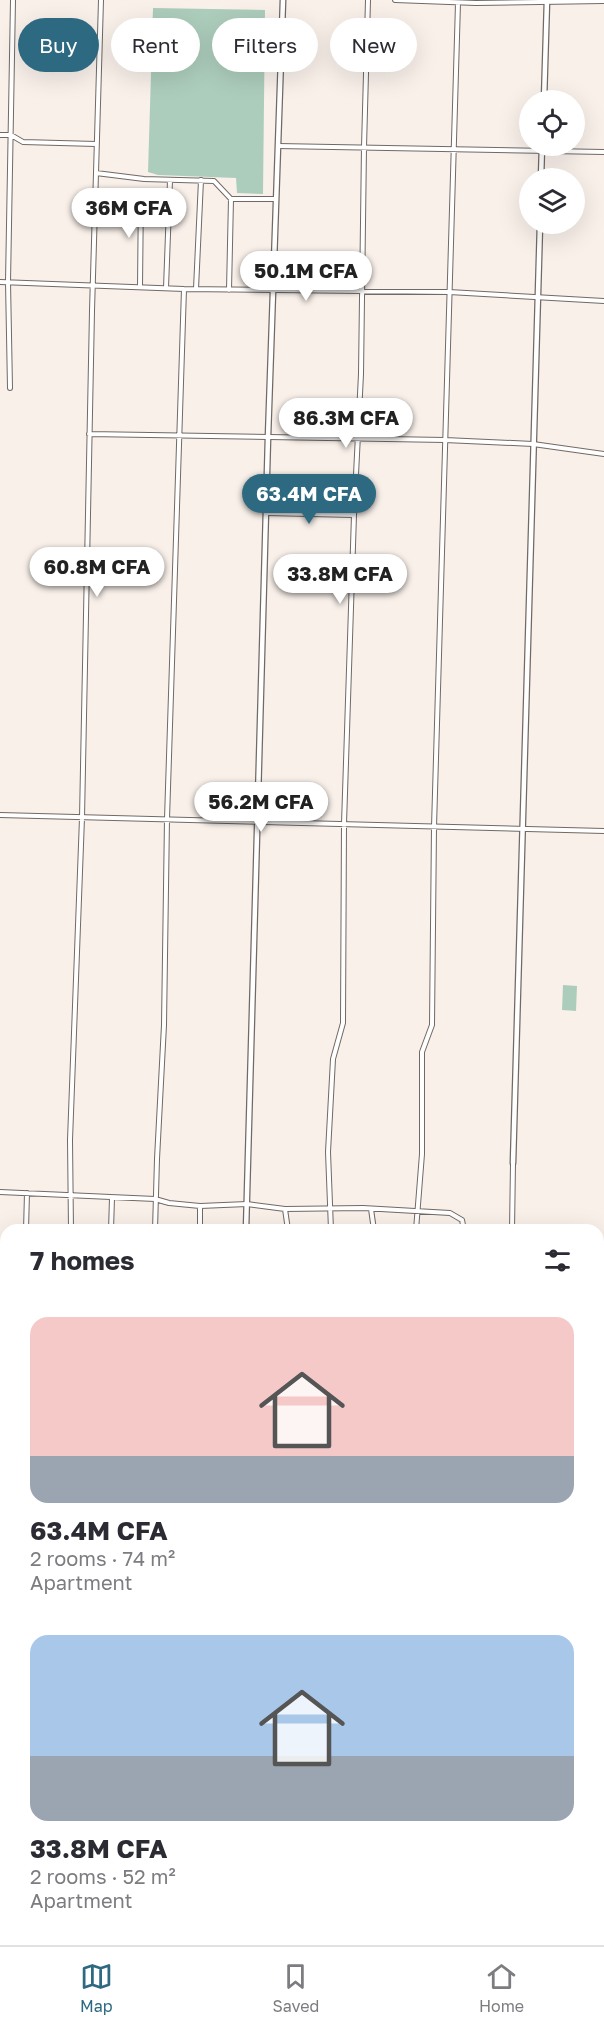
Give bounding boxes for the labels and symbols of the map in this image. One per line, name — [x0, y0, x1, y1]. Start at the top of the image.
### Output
pin: 36M CFA — [74, 188, 184, 239]
pin: 50.1M CFA — [237, 251, 375, 302]
pin: 86.3M CFA — [277, 398, 415, 449]
pin: 63.4M CFA — [240, 474, 378, 525]
pin: 60.8M CFA — [28, 547, 166, 598]
pin: 33.8M CFA — [271, 554, 409, 605]
pin: 56.2M CFA — [192, 782, 330, 833]

